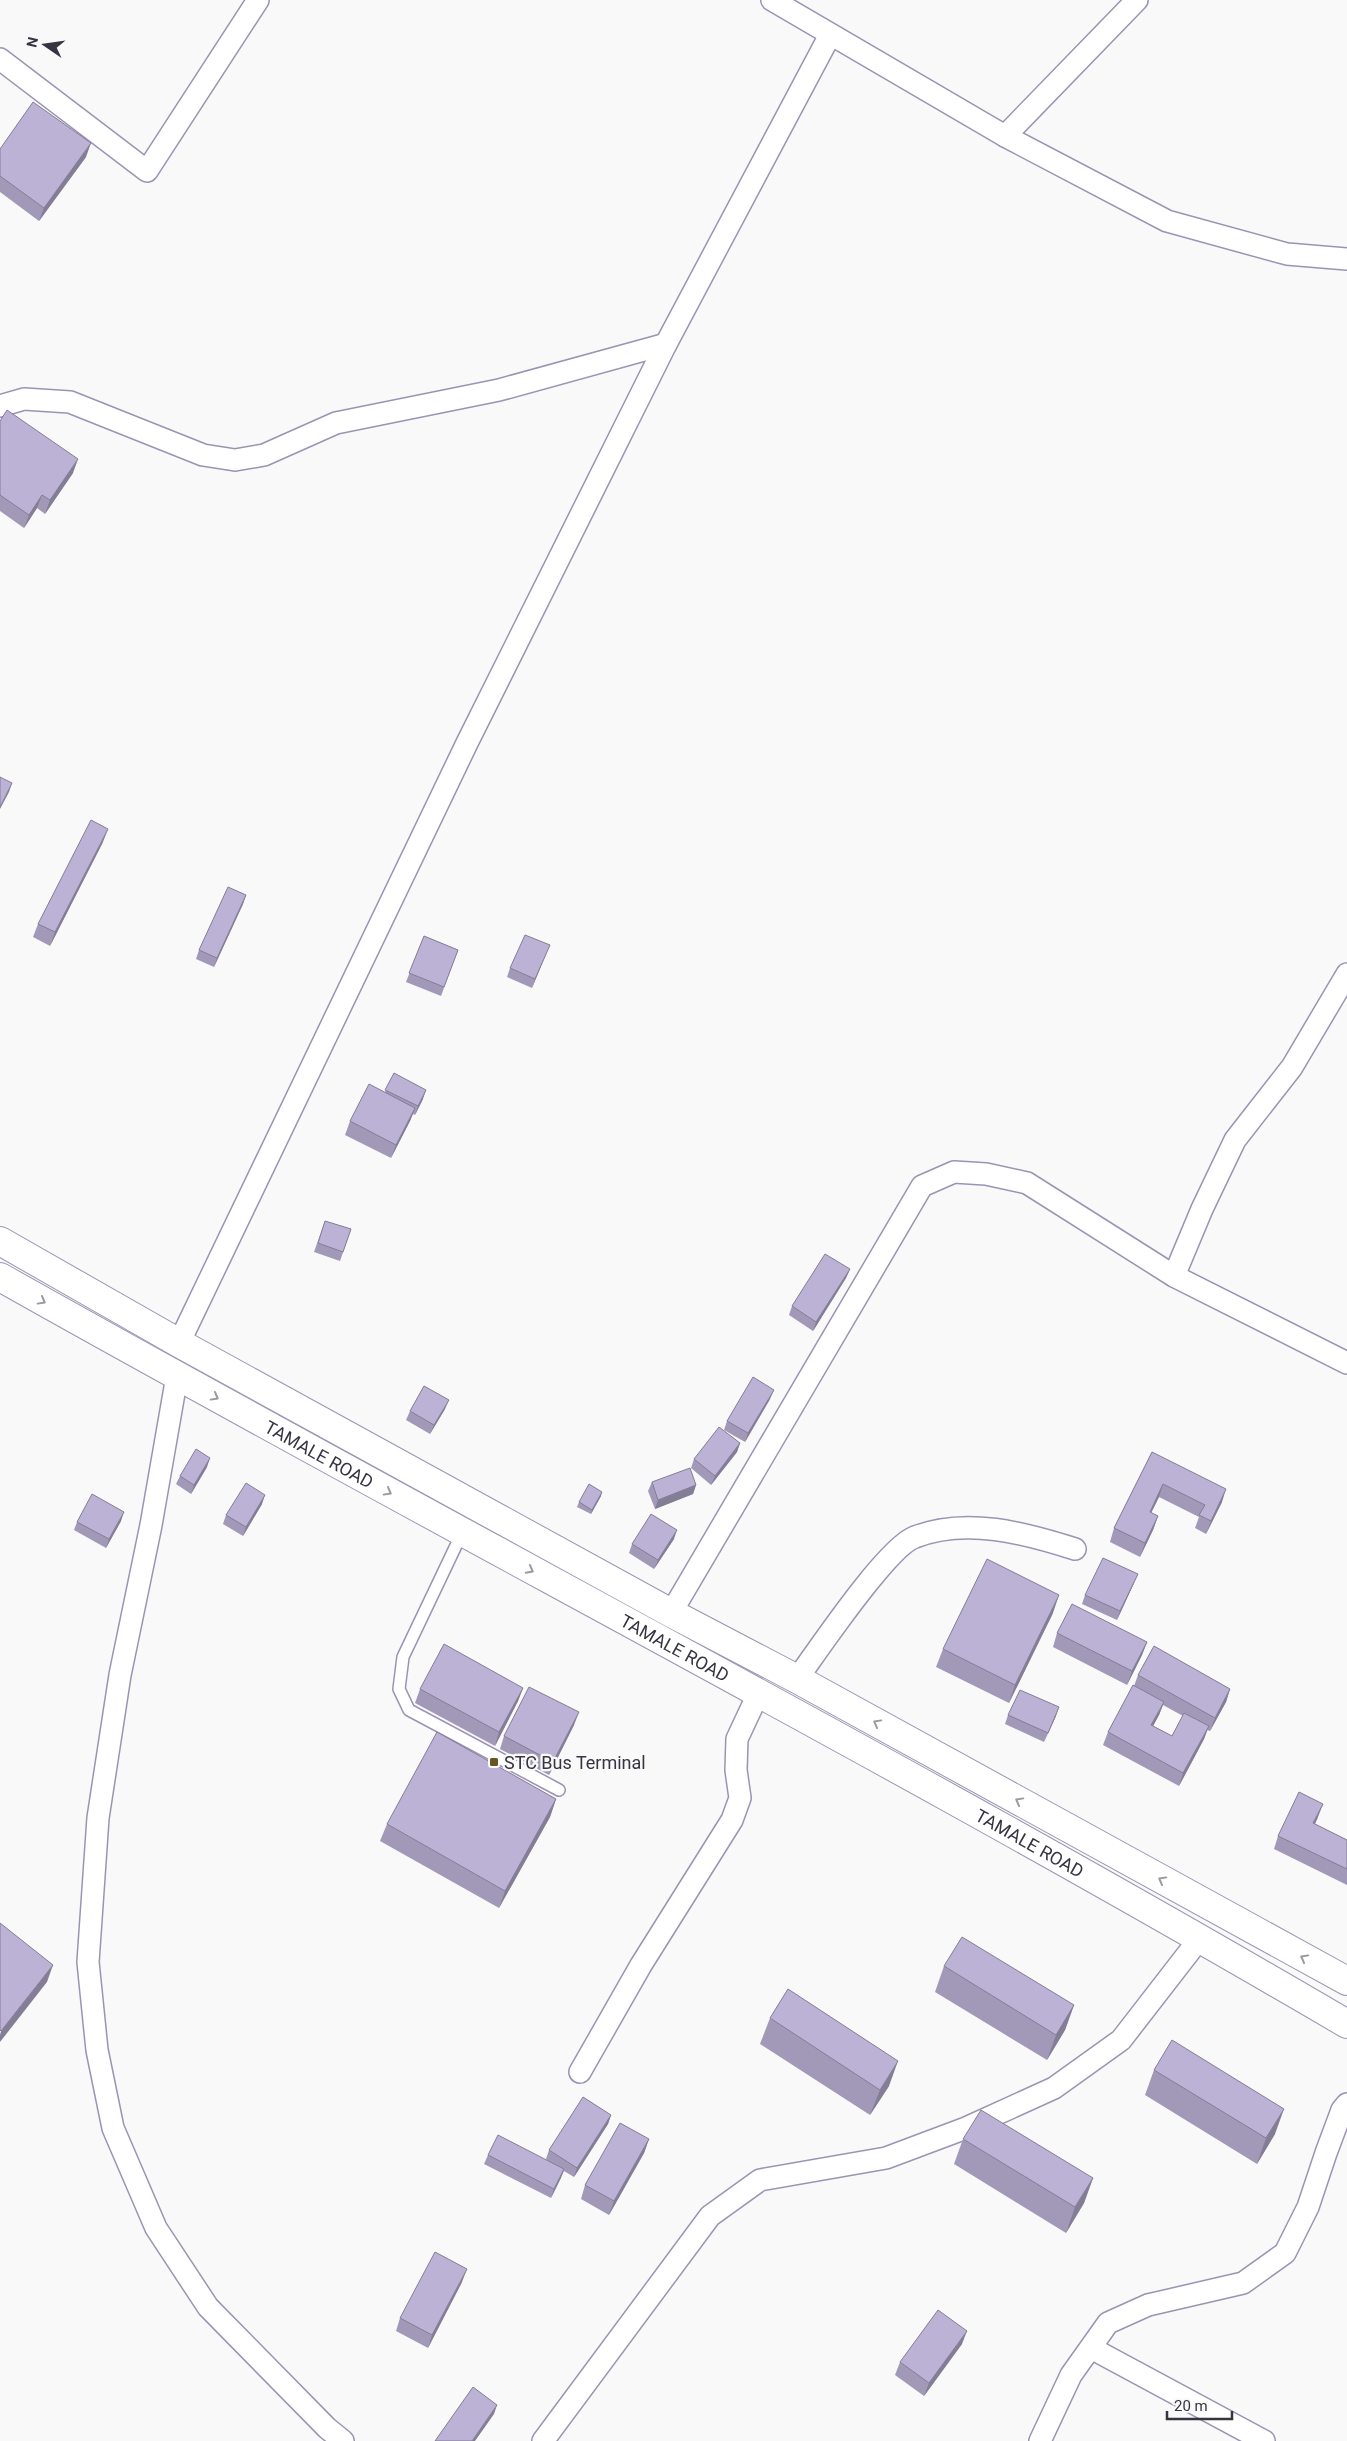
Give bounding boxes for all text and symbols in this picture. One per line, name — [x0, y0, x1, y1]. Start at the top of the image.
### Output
north arrow — [20, 20, 70, 70]
text: N — [23, 35, 41, 49]
one-way arrow — [37, 1294, 46, 1304]
one-way arrow — [210, 1390, 219, 1400]
street label: TAMALE ROAD — [261, 1416, 377, 1492]
one-way arrow — [382, 1486, 391, 1496]
one-way arrow — [525, 1564, 534, 1574]
street label: TAMALE ROAD — [617, 1609, 733, 1686]
one-way arrow — [873, 1719, 882, 1729]
place label: STC Bus Terminal — [504, 1752, 646, 1773]
marker: STC Bus Terminal — [488, 1756, 500, 1768]
one-way arrow — [1016, 1797, 1025, 1807]
street label: TAMALE ROAD — [972, 1804, 1088, 1881]
one-way arrow — [1158, 1876, 1167, 1886]
one-way arrow — [1301, 1954, 1310, 1964]
scale bar — [1167, 2388, 1232, 2420]
text: 20 m — [1174, 2397, 1208, 2415]

